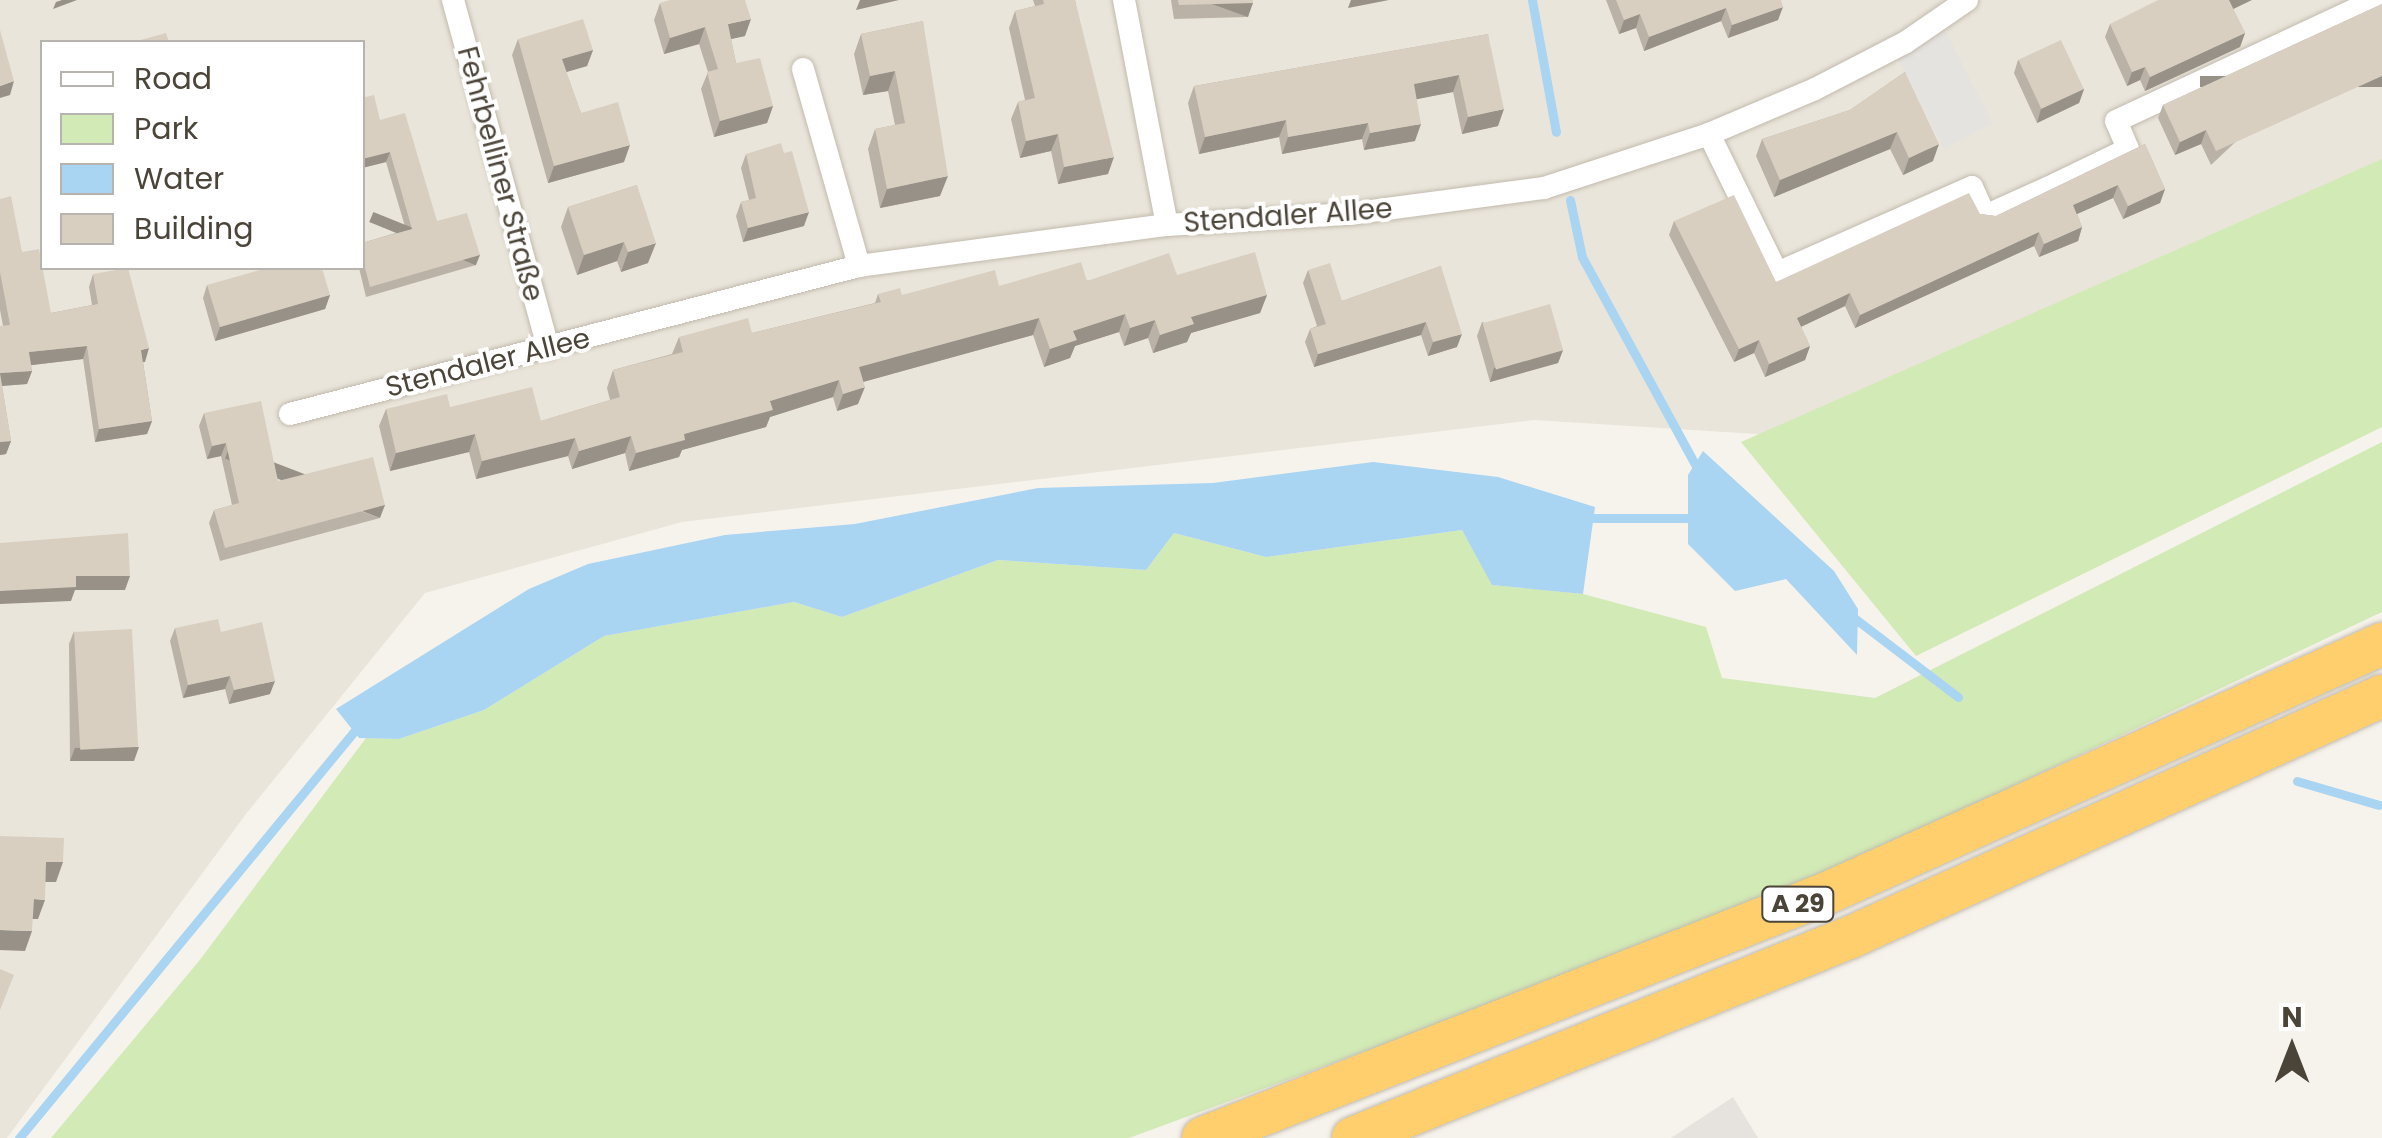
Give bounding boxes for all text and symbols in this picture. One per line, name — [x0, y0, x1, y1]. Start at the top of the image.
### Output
legend — [40, 40, 365, 270]
street label: Fehrbelliner Straße — [450, 43, 550, 305]
text: Road — [134, 57, 212, 100]
text: Park — [134, 107, 198, 150]
text: Water — [134, 157, 224, 200]
street label: Stendaler Allee — [1182, 192, 1394, 240]
text: Building — [134, 207, 254, 250]
street label: Stendaler Allee — [382, 321, 594, 405]
road number: A 29 — [1760, 884, 1836, 924]
north arrow — [2242, 998, 2342, 1098]
text: N — [2281, 998, 2303, 1037]

